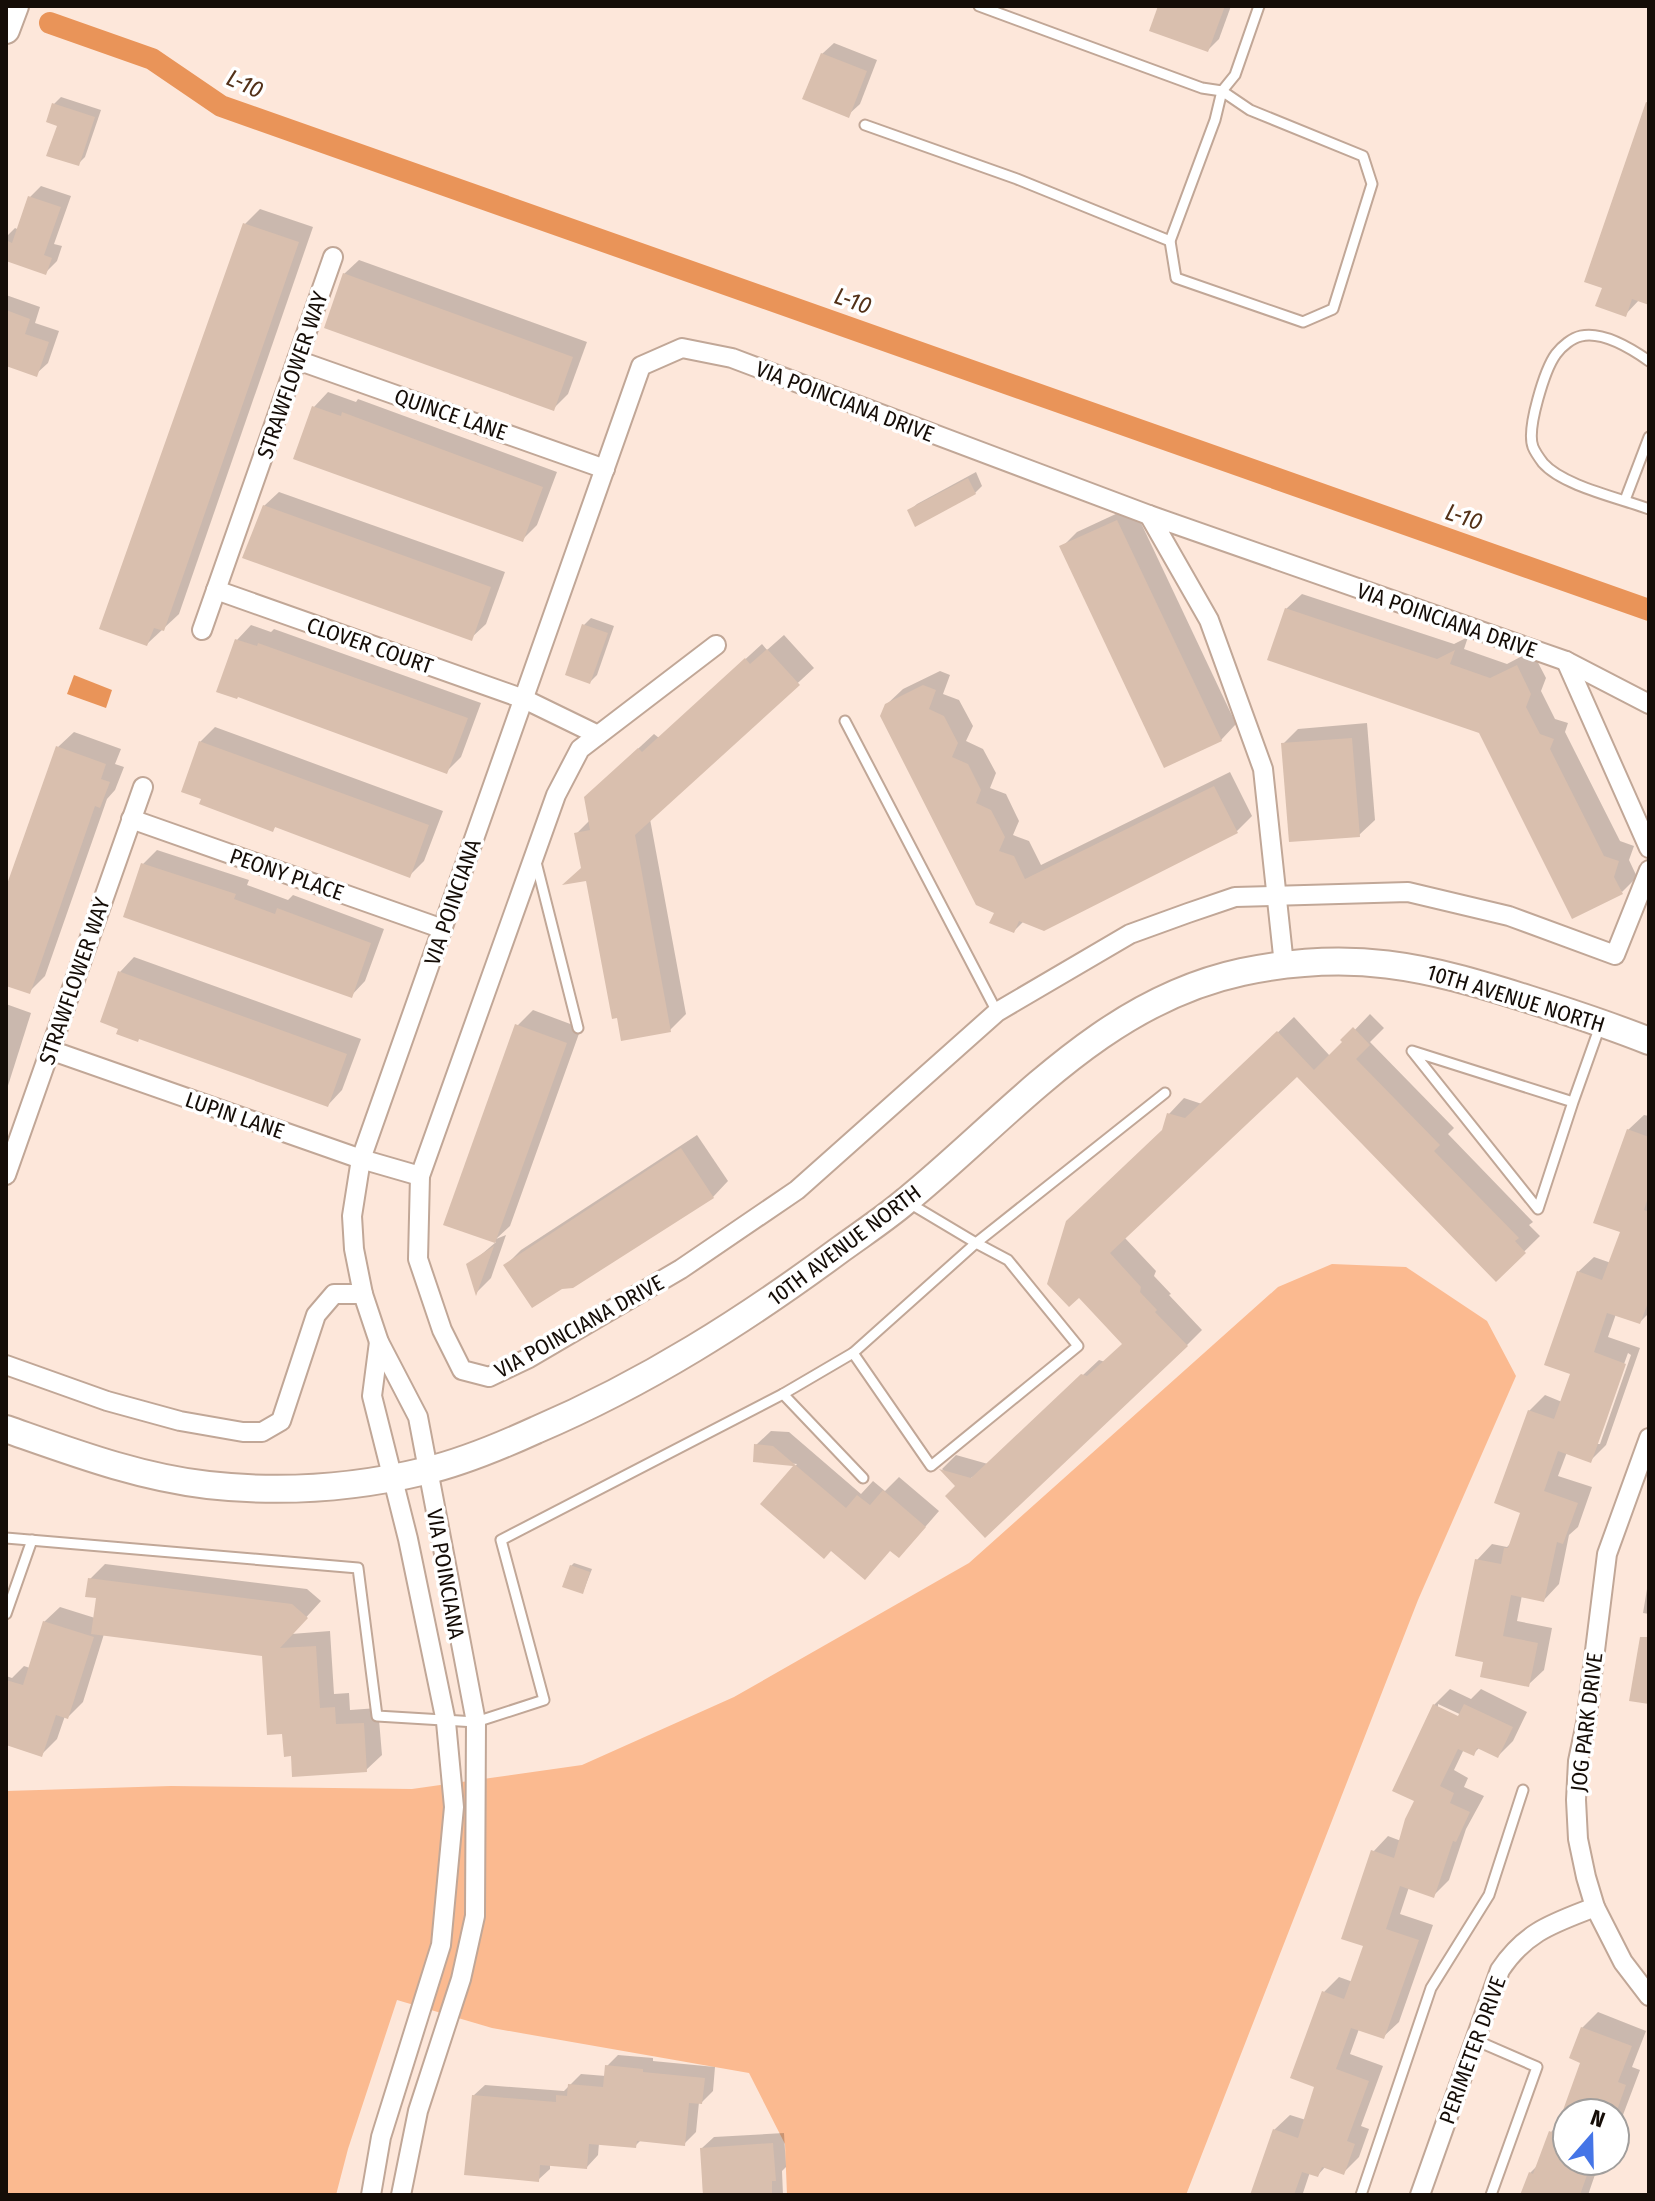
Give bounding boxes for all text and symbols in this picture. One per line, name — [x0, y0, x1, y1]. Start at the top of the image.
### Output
water label: L-10 — [222, 64, 268, 104]
water label: L-10 — [831, 282, 875, 320]
street label: STRAWFLOWER WAY — [251, 288, 334, 462]
street label: VIA POINCIANA DRIVE — [752, 355, 938, 448]
street label: QUINCE LANE — [391, 383, 511, 446]
water label: L-10 — [1442, 498, 1486, 536]
street label: VIA POINCIANA DRIVE — [1353, 577, 1540, 664]
street label: CLOVER COURT — [303, 611, 437, 680]
street label: VIA POINCIANA — [418, 835, 487, 969]
street label: PEONY PLACE — [226, 842, 347, 907]
street label: STRAWFLOWER WAY — [33, 894, 116, 1068]
street label: 10TH AVENUE NORTH — [1424, 959, 1608, 1038]
street label: LUPIN LANE — [182, 1086, 288, 1145]
street label: 10TH AVENUE NORTH — [762, 1179, 926, 1312]
street label: VIA POINCIANA DRIVE — [490, 1269, 668, 1384]
street label: VIA POINCIANA — [421, 1507, 470, 1642]
street label: JOG PARK DRIVE — [1565, 1651, 1608, 1793]
street label: PERIMETER DRIVE — [1433, 1973, 1512, 2128]
north arrow — [1551, 2097, 1631, 2177]
text: N — [1587, 2104, 1608, 2134]

